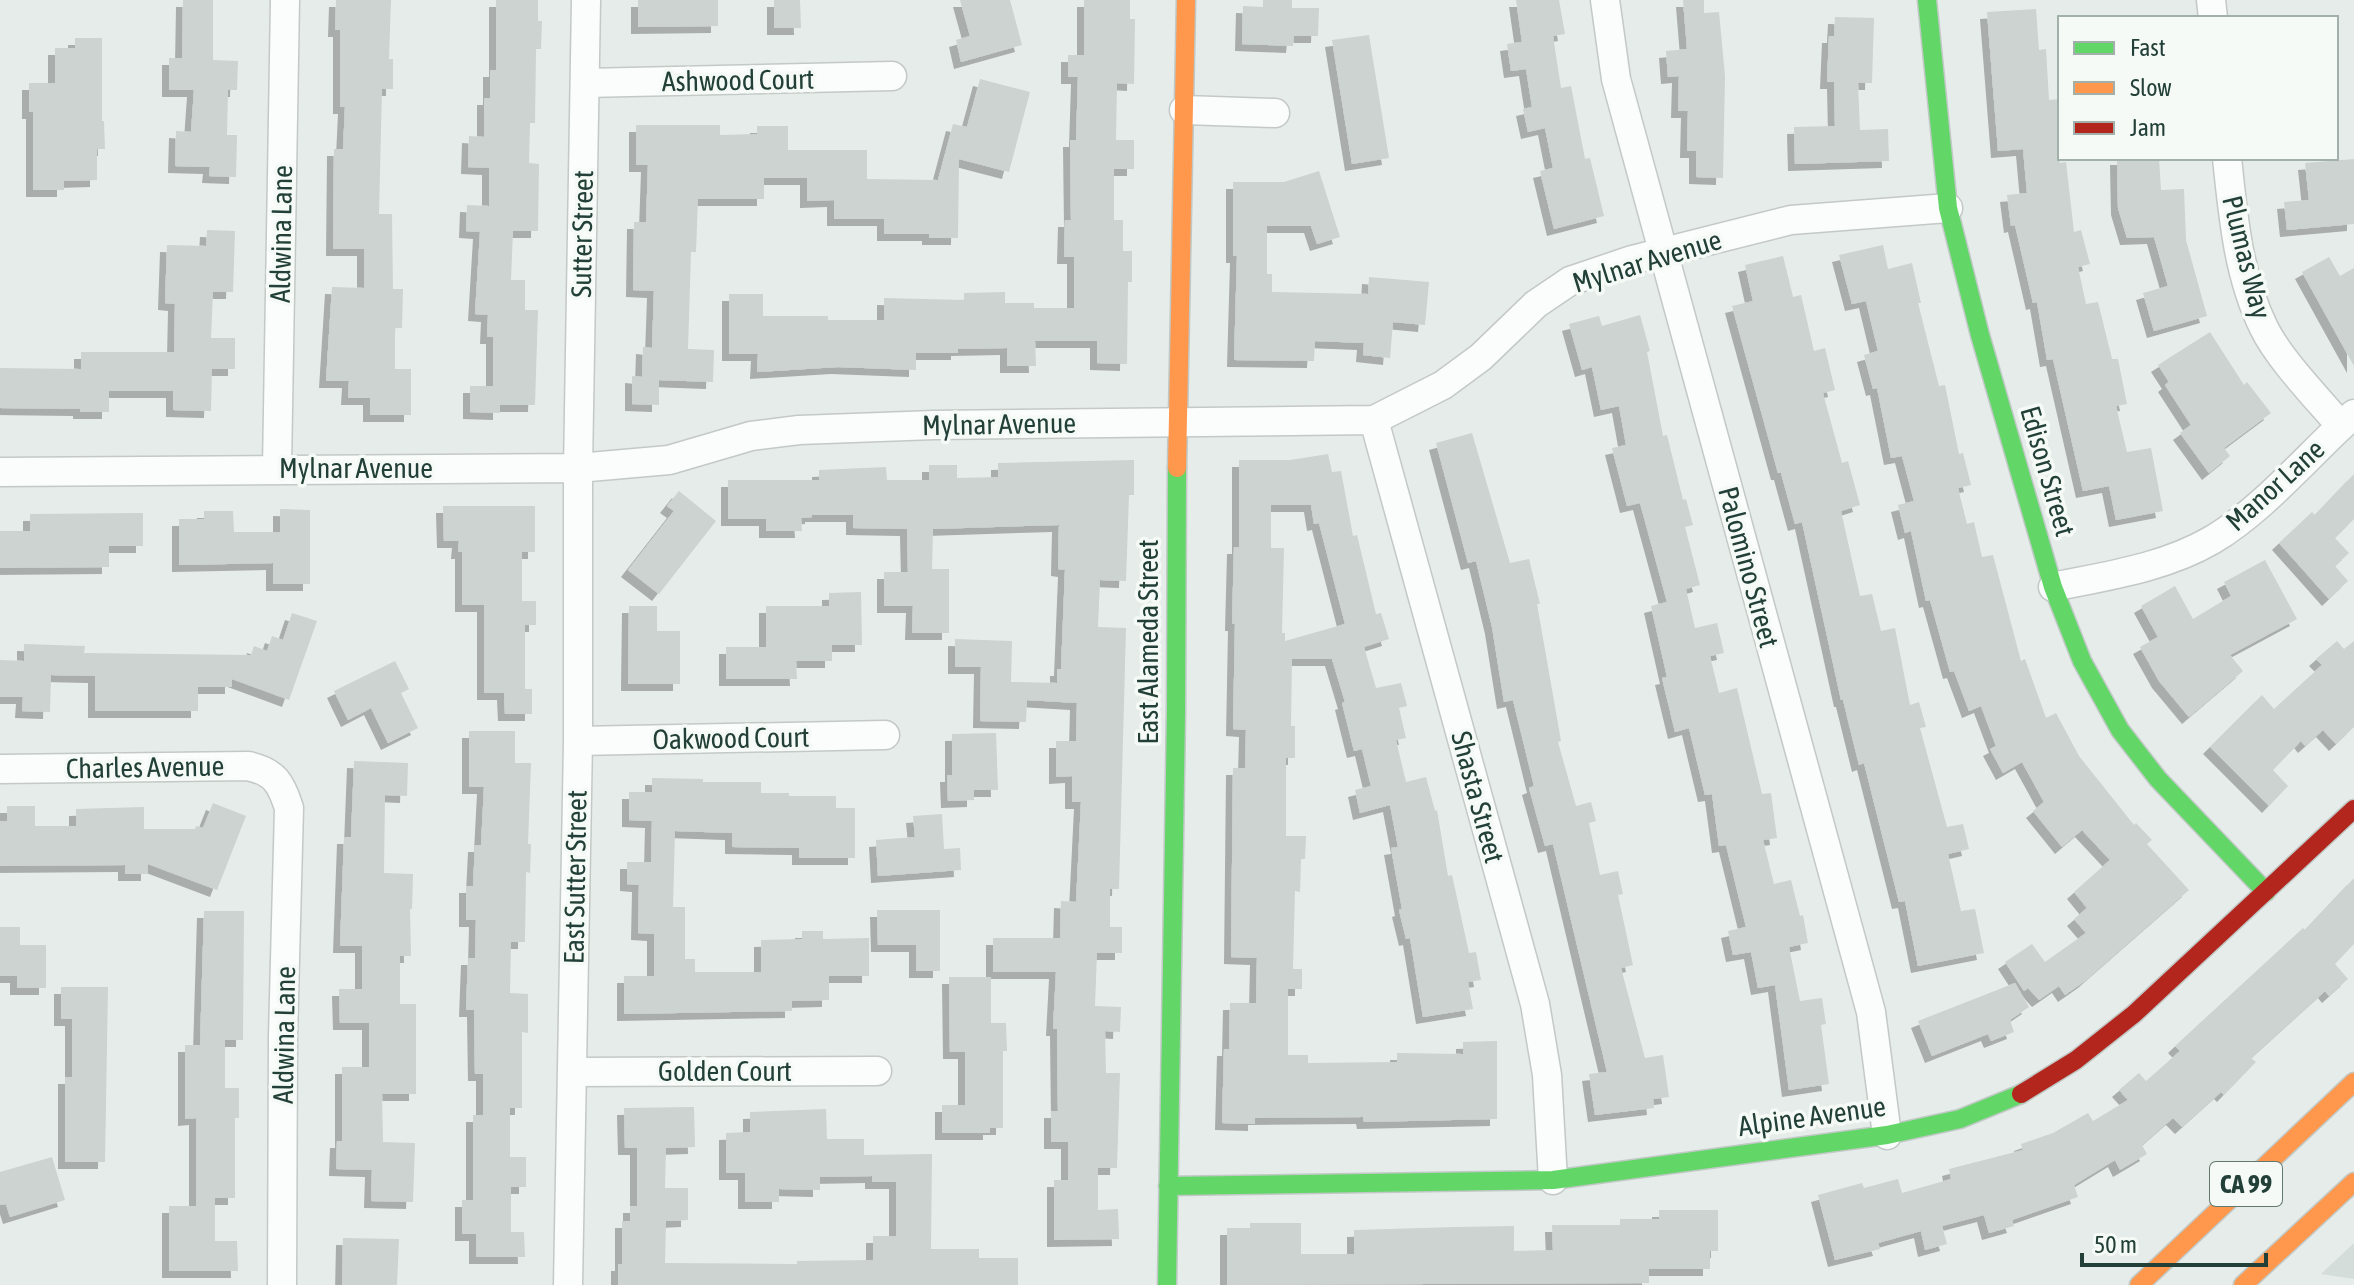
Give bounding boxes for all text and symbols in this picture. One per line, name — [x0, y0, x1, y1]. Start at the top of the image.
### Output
legend — [2058, 16, 2338, 160]
text: Fast — [2130, 34, 2166, 61]
street label: Ashwood Court — [662, 63, 814, 97]
text: Slow — [2130, 74, 2172, 101]
text: Jam — [2130, 114, 2166, 141]
street label: Aldwina Lane — [264, 165, 298, 303]
street label: Sutter Street — [565, 170, 599, 298]
street label: Plumas Way — [2216, 192, 2278, 322]
street label: Mylnar Avenue — [1569, 223, 1725, 299]
street label: Edison Street — [2014, 402, 2082, 540]
street label: Mylnar Avenue — [922, 407, 1076, 441]
street label: Manor Lane — [2219, 433, 2331, 537]
street label: Mylnar Avenue — [279, 452, 433, 484]
street label: Palomino Street — [1712, 483, 1786, 651]
street label: East Alameda Street — [1132, 539, 1164, 745]
street label: Oakwood Court — [652, 721, 810, 755]
street label: Shasta Street — [1445, 728, 1511, 866]
street label: Charles Avenue — [65, 750, 225, 784]
street label: East Sutter Street — [557, 790, 593, 964]
street label: Aldwina Lane — [267, 966, 301, 1104]
street label: Golden Court — [658, 1055, 792, 1087]
street label: Alpine Avenue — [1736, 1090, 1888, 1142]
road number: CA 99 — [2210, 1162, 2282, 1206]
scale bar — [2082, 1217, 2266, 1267]
text: 50 m — [2094, 1231, 2137, 1258]

